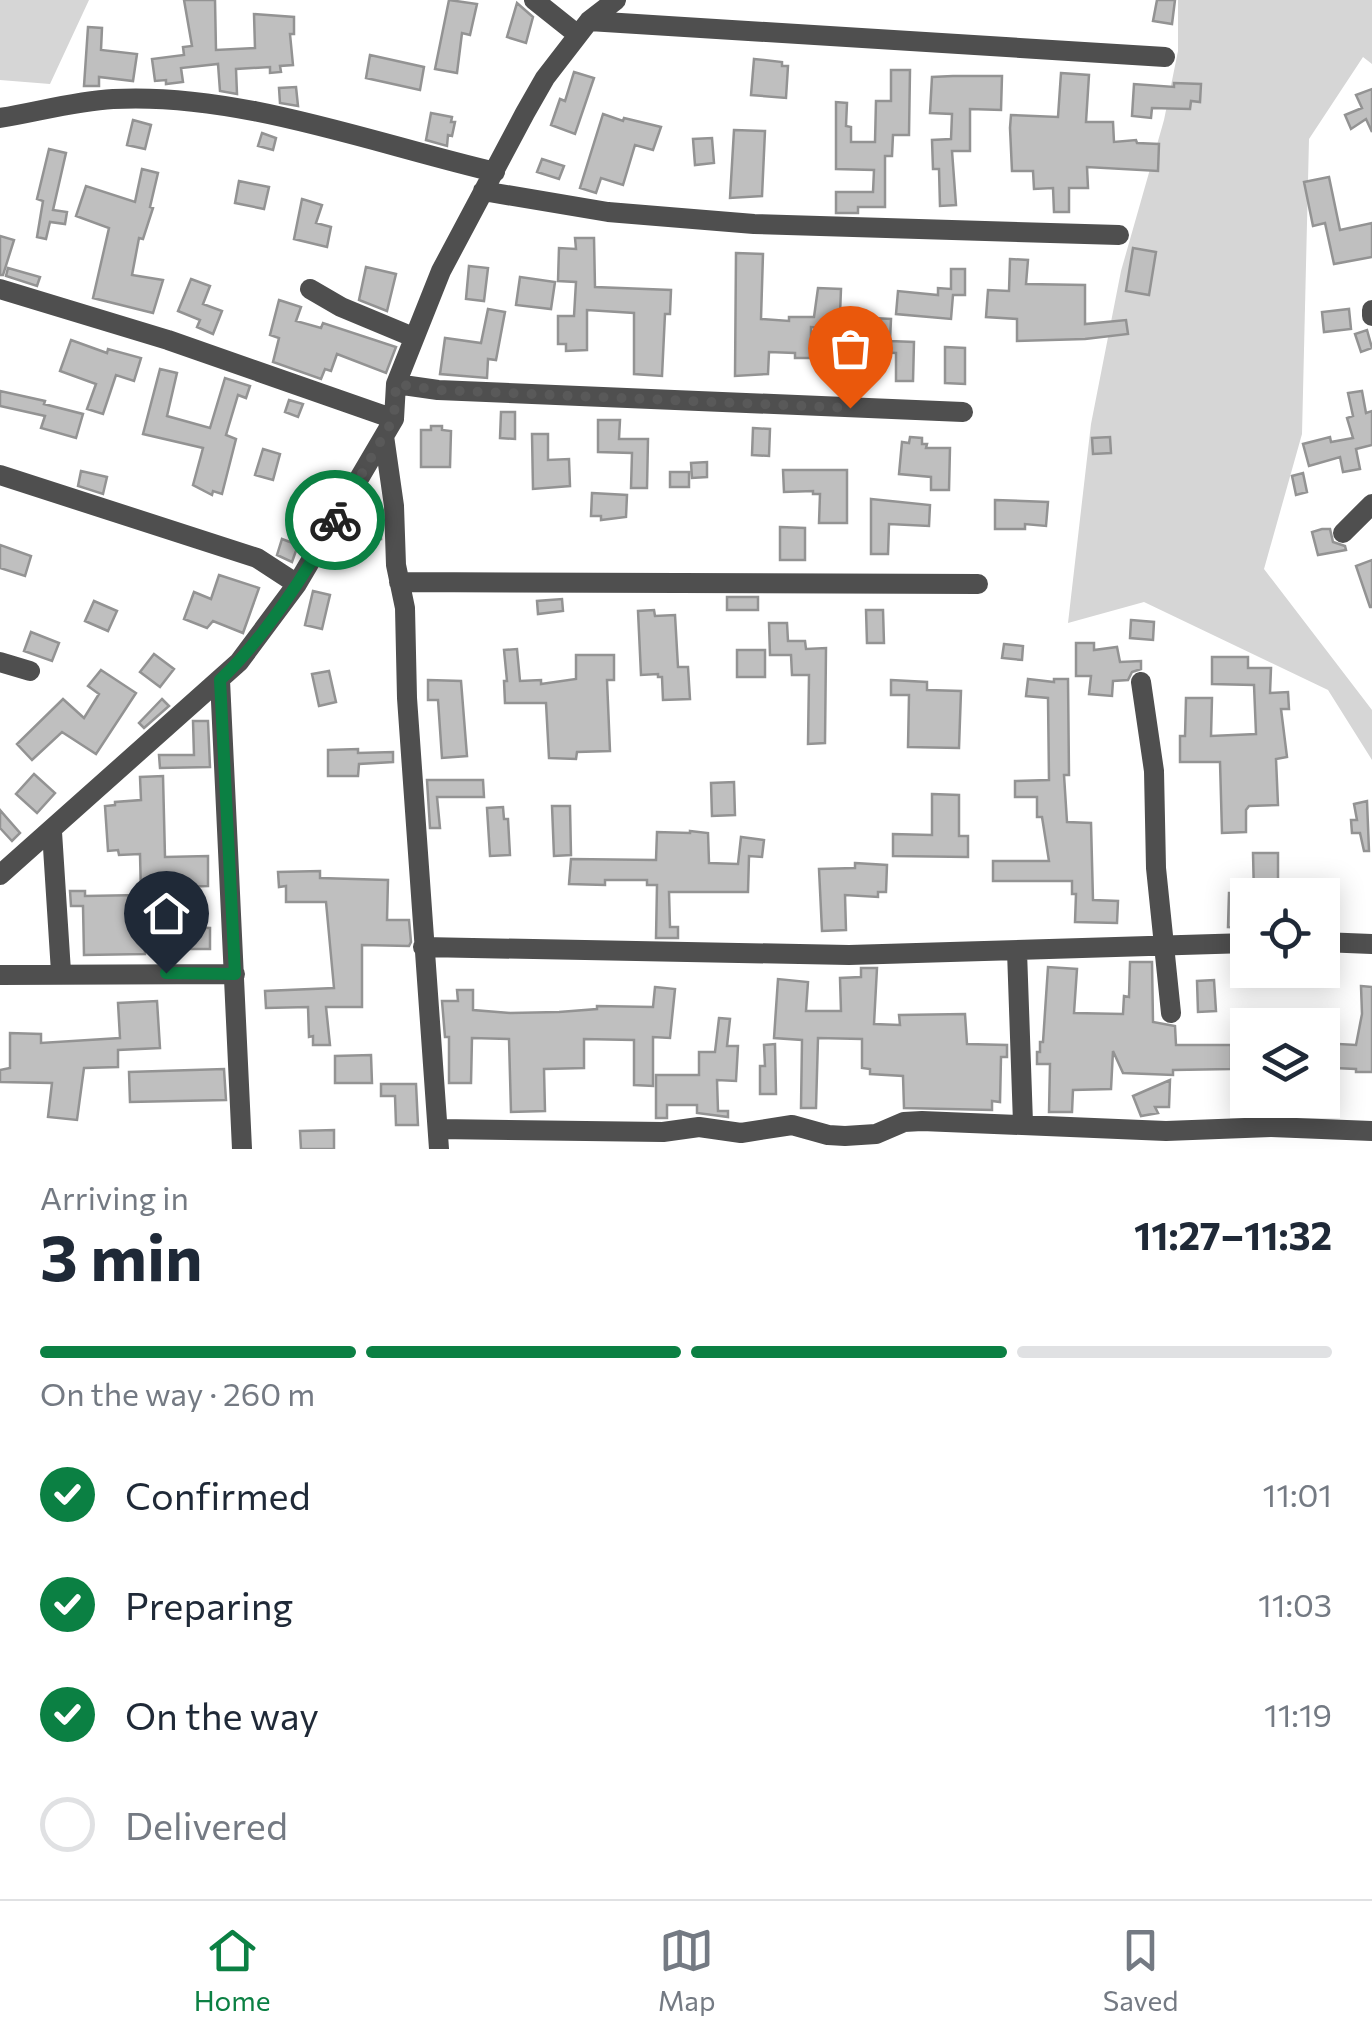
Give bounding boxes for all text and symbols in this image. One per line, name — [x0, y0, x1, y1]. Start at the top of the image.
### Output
pin — [808, 306, 893, 409]
icon: bag — [823, 321, 878, 376]
courier — [285, 470, 385, 570]
icon: bike — [308, 493, 363, 548]
pin — [124, 871, 209, 974]
map controls — [1230, 878, 1340, 1118]
button: locate — [1230, 878, 1340, 988]
icon: home — [139, 886, 194, 941]
button: layers — [1230, 1008, 1340, 1118]
text: Arriving in — [40, 1177, 189, 1217]
text: 11:27–11:32 — [1134, 1211, 1332, 1258]
text: 3 min — [40, 1215, 203, 1294]
text: On the way · 260 m — [40, 1373, 315, 1413]
icon: check — [40, 1467, 95, 1522]
text: Confirmed — [125, 1471, 311, 1518]
text: 11:01 — [1263, 1474, 1332, 1514]
icon: check — [40, 1577, 95, 1632]
text: Preparing — [125, 1581, 293, 1628]
text: 11:03 — [1258, 1584, 1332, 1624]
icon: check — [40, 1687, 95, 1742]
text: On the way — [125, 1691, 319, 1738]
text: 11:19 — [1264, 1694, 1332, 1734]
text: Delivered — [125, 1801, 288, 1848]
tab: Home — [194, 1923, 271, 2017]
tab: Map — [658, 1923, 716, 2017]
tab: Saved — [1103, 1923, 1178, 2017]

